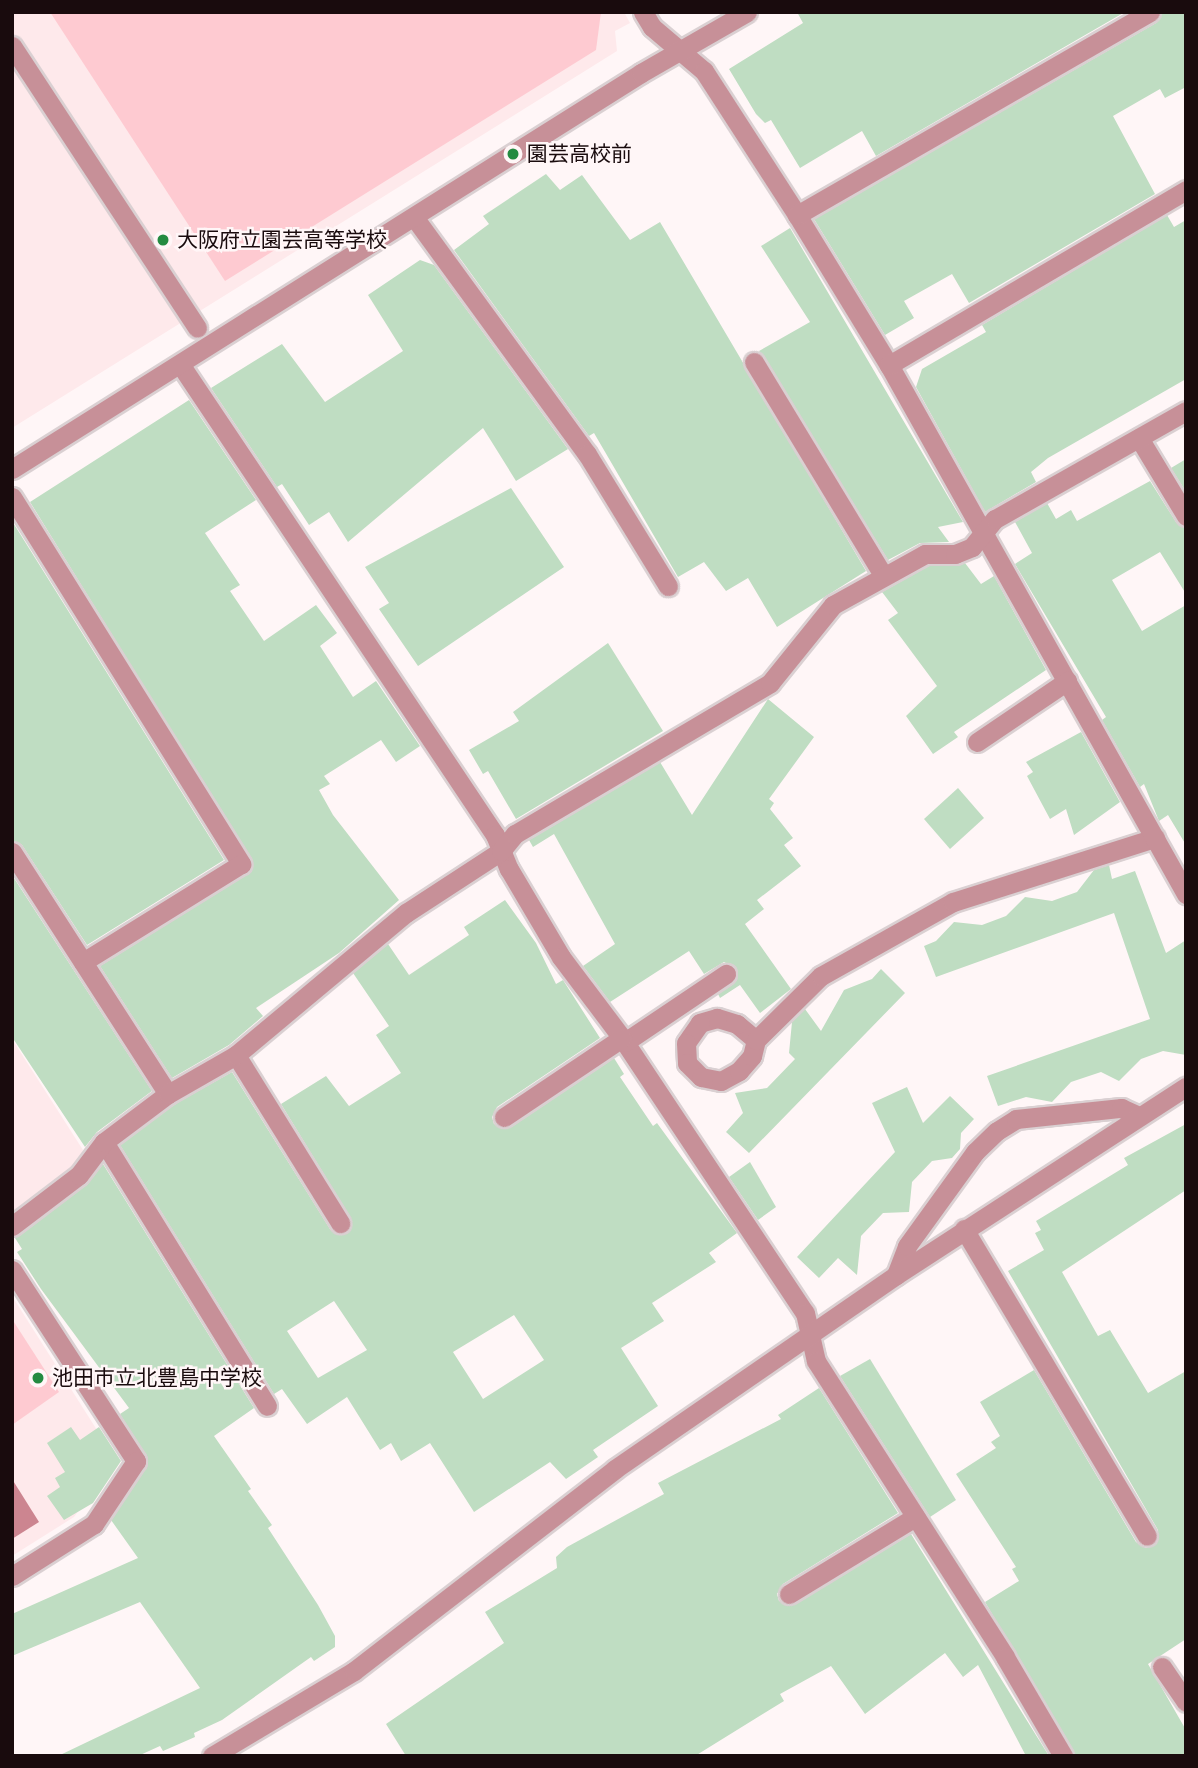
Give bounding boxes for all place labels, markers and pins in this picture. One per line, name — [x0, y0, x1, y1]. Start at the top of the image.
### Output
place label: 園芸高校前 — [527, 141, 632, 167]
marker: 園芸高校前 — [505, 146, 521, 162]
place label: 大阪府立園芸高等学校 — [177, 227, 387, 253]
marker: 大阪府立園芸高等学校 — [155, 232, 171, 248]
place label: 池田市立北豊島中学校 — [52, 1365, 262, 1391]
marker: 池田市立北豊島中学校 — [30, 1370, 46, 1386]

